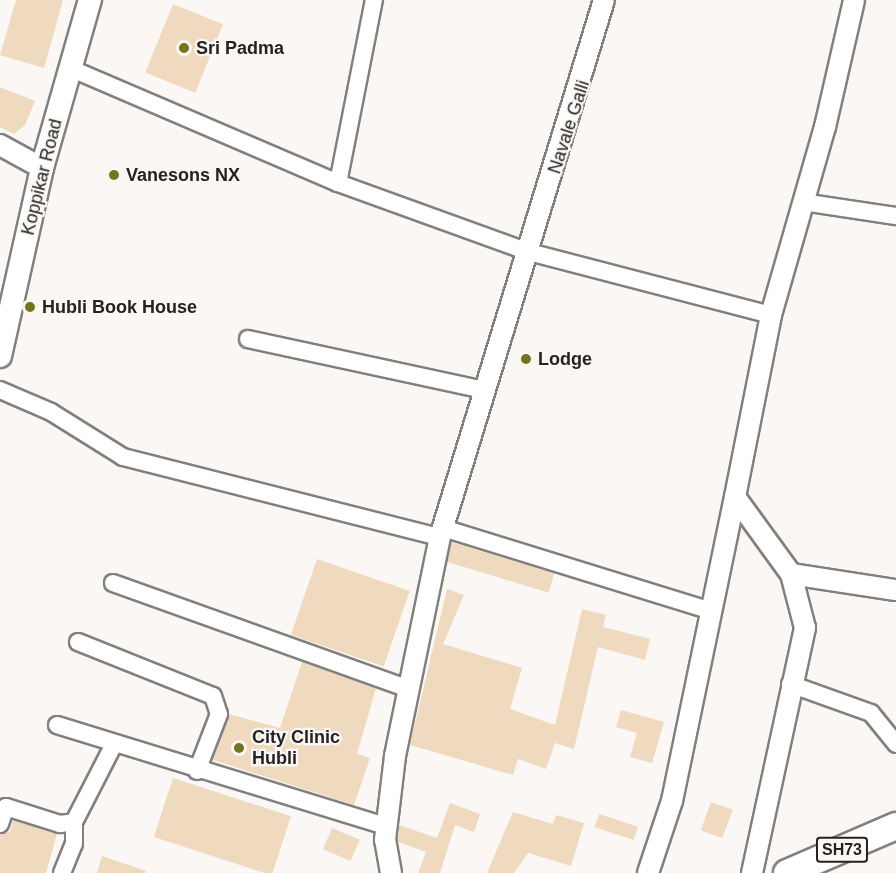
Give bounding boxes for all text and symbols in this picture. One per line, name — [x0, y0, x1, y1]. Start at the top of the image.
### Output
place label: Sri Padma — [196, 37, 284, 59]
marker: Sri Padma — [177, 41, 191, 55]
street label: Navale Galli — [544, 78, 594, 176]
street label: Koppikar Road — [17, 117, 67, 237]
place label: Vanesons NX — [126, 164, 240, 186]
marker: Vanesons NX — [107, 168, 121, 182]
place label: Hubli Book House — [42, 296, 197, 318]
marker: Hubli Book House — [23, 300, 37, 314]
place label: Lodge — [538, 348, 592, 370]
marker: Lodge — [519, 352, 533, 366]
place label: City Clinic Hubli — [252, 727, 340, 770]
marker: City Clinic Hubli — [230, 739, 248, 757]
road number: SH73 — [815, 837, 869, 863]

